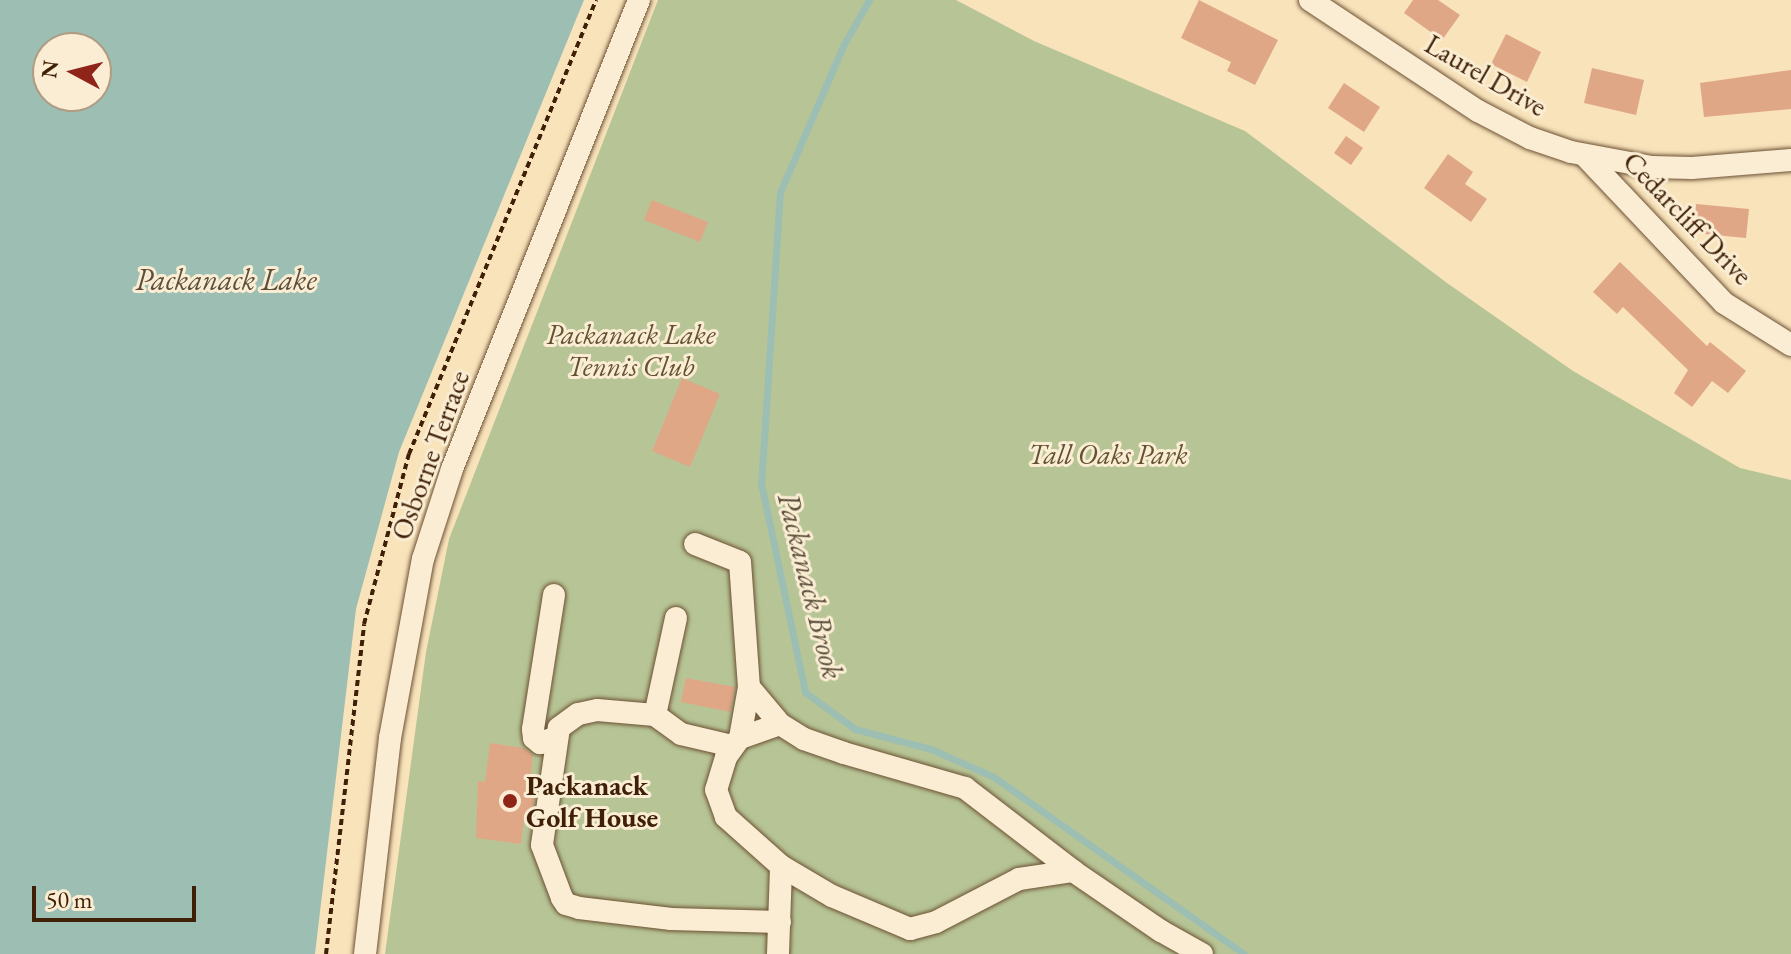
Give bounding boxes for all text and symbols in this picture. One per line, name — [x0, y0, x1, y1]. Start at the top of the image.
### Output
street label: Laurel Drive — [1419, 27, 1553, 123]
north arrow — [32, 32, 112, 112]
text: N — [34, 59, 65, 80]
street label: Cedarcliff Drive — [1616, 145, 1760, 291]
water label: Packanack Lake — [135, 262, 317, 298]
park label: Packanack Lake Tennis Club — [546, 317, 716, 383]
street label: Osborne Terrace — [384, 366, 476, 544]
park label: Tall Oaks Park — [1028, 437, 1188, 471]
water label: Packanack Brook — [770, 489, 850, 683]
place label: Packanack Golf House — [526, 768, 658, 834]
marker: Packanack Golf House — [501, 792, 519, 810]
scale bar — [36, 870, 200, 920]
text: 50 m — [46, 884, 93, 915]

